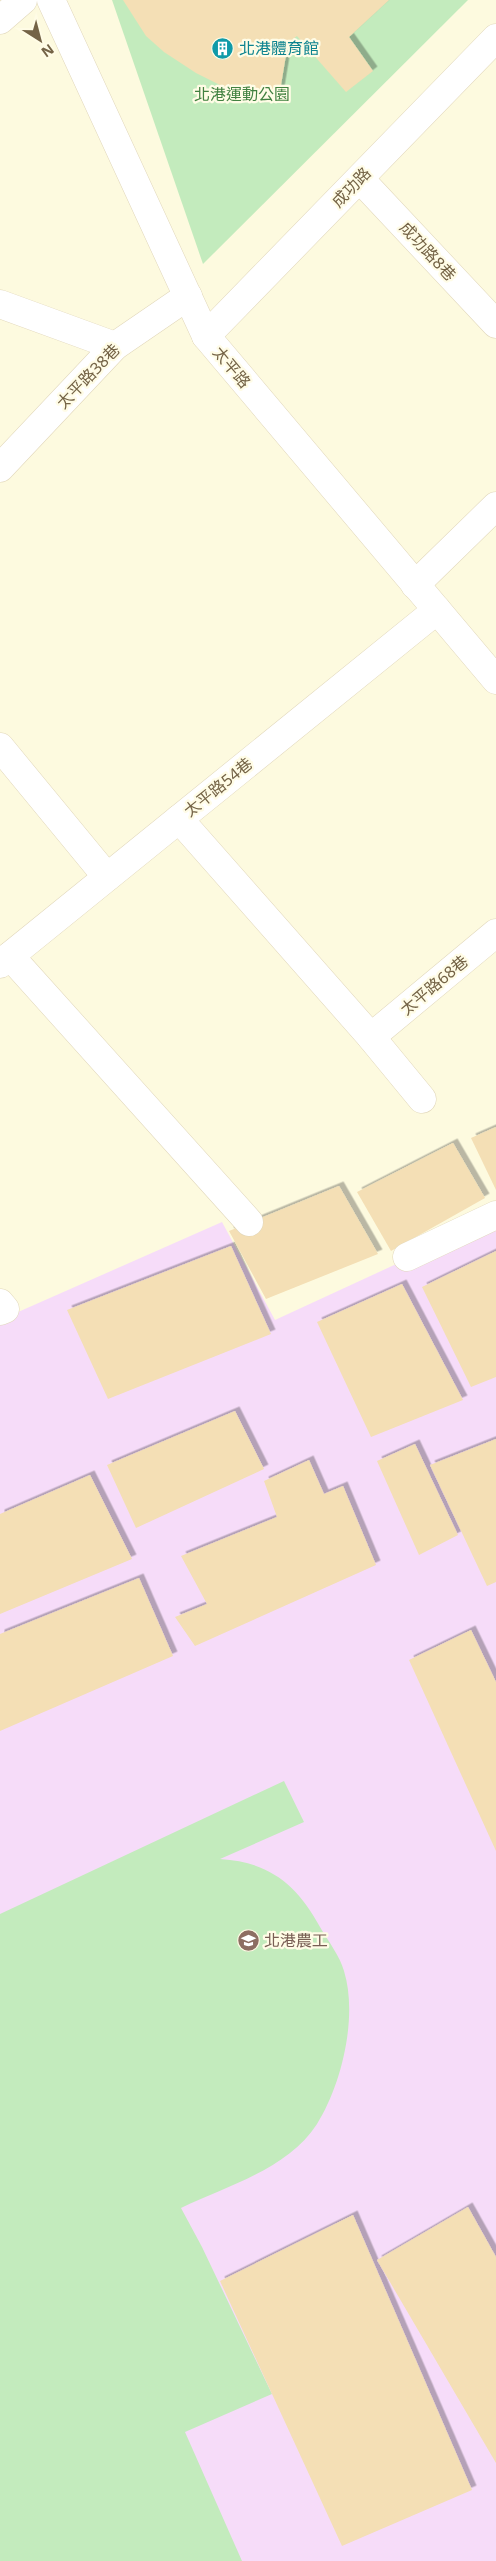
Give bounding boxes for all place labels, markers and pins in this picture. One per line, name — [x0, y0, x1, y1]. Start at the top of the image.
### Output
building icon: 北港體育館 — [211, 36, 235, 60]
place label: 北港體育館 — [239, 37, 319, 59]
school or university icon: 北港農工 — [236, 1928, 260, 1952]
place label: 北港農工 — [264, 1929, 328, 1951]

